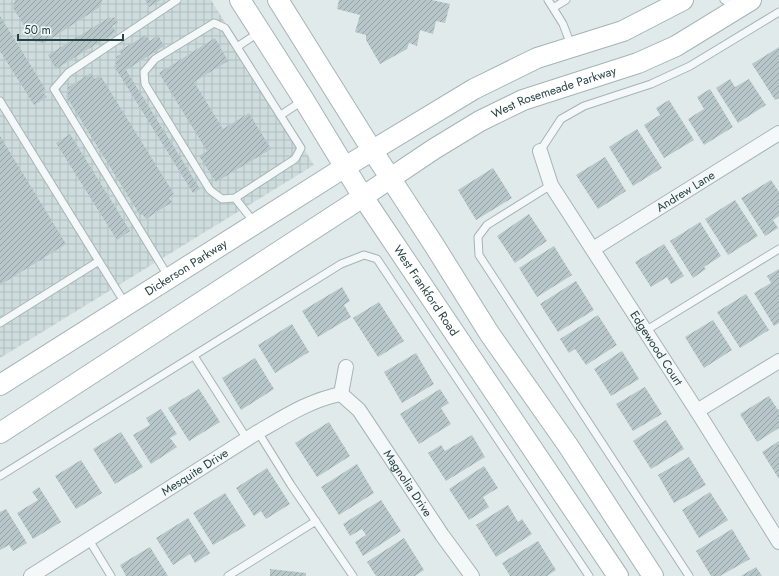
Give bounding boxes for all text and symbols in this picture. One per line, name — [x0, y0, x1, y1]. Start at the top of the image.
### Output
scale bar — [18, 16, 123, 42]
text: 50 m — [24, 21, 51, 39]
street label: West Rosemeade Parkway — [488, 61, 619, 123]
street label: Andrew Lane — [653, 166, 718, 217]
street label: Dickerson Parkway — [141, 234, 231, 300]
street label: West Frankford Road — [389, 241, 463, 340]
street label: Edgewood Court — [626, 307, 687, 389]
street label: Mesquite Drive — [158, 444, 232, 500]
street label: Magnolia Drive — [379, 446, 436, 520]

